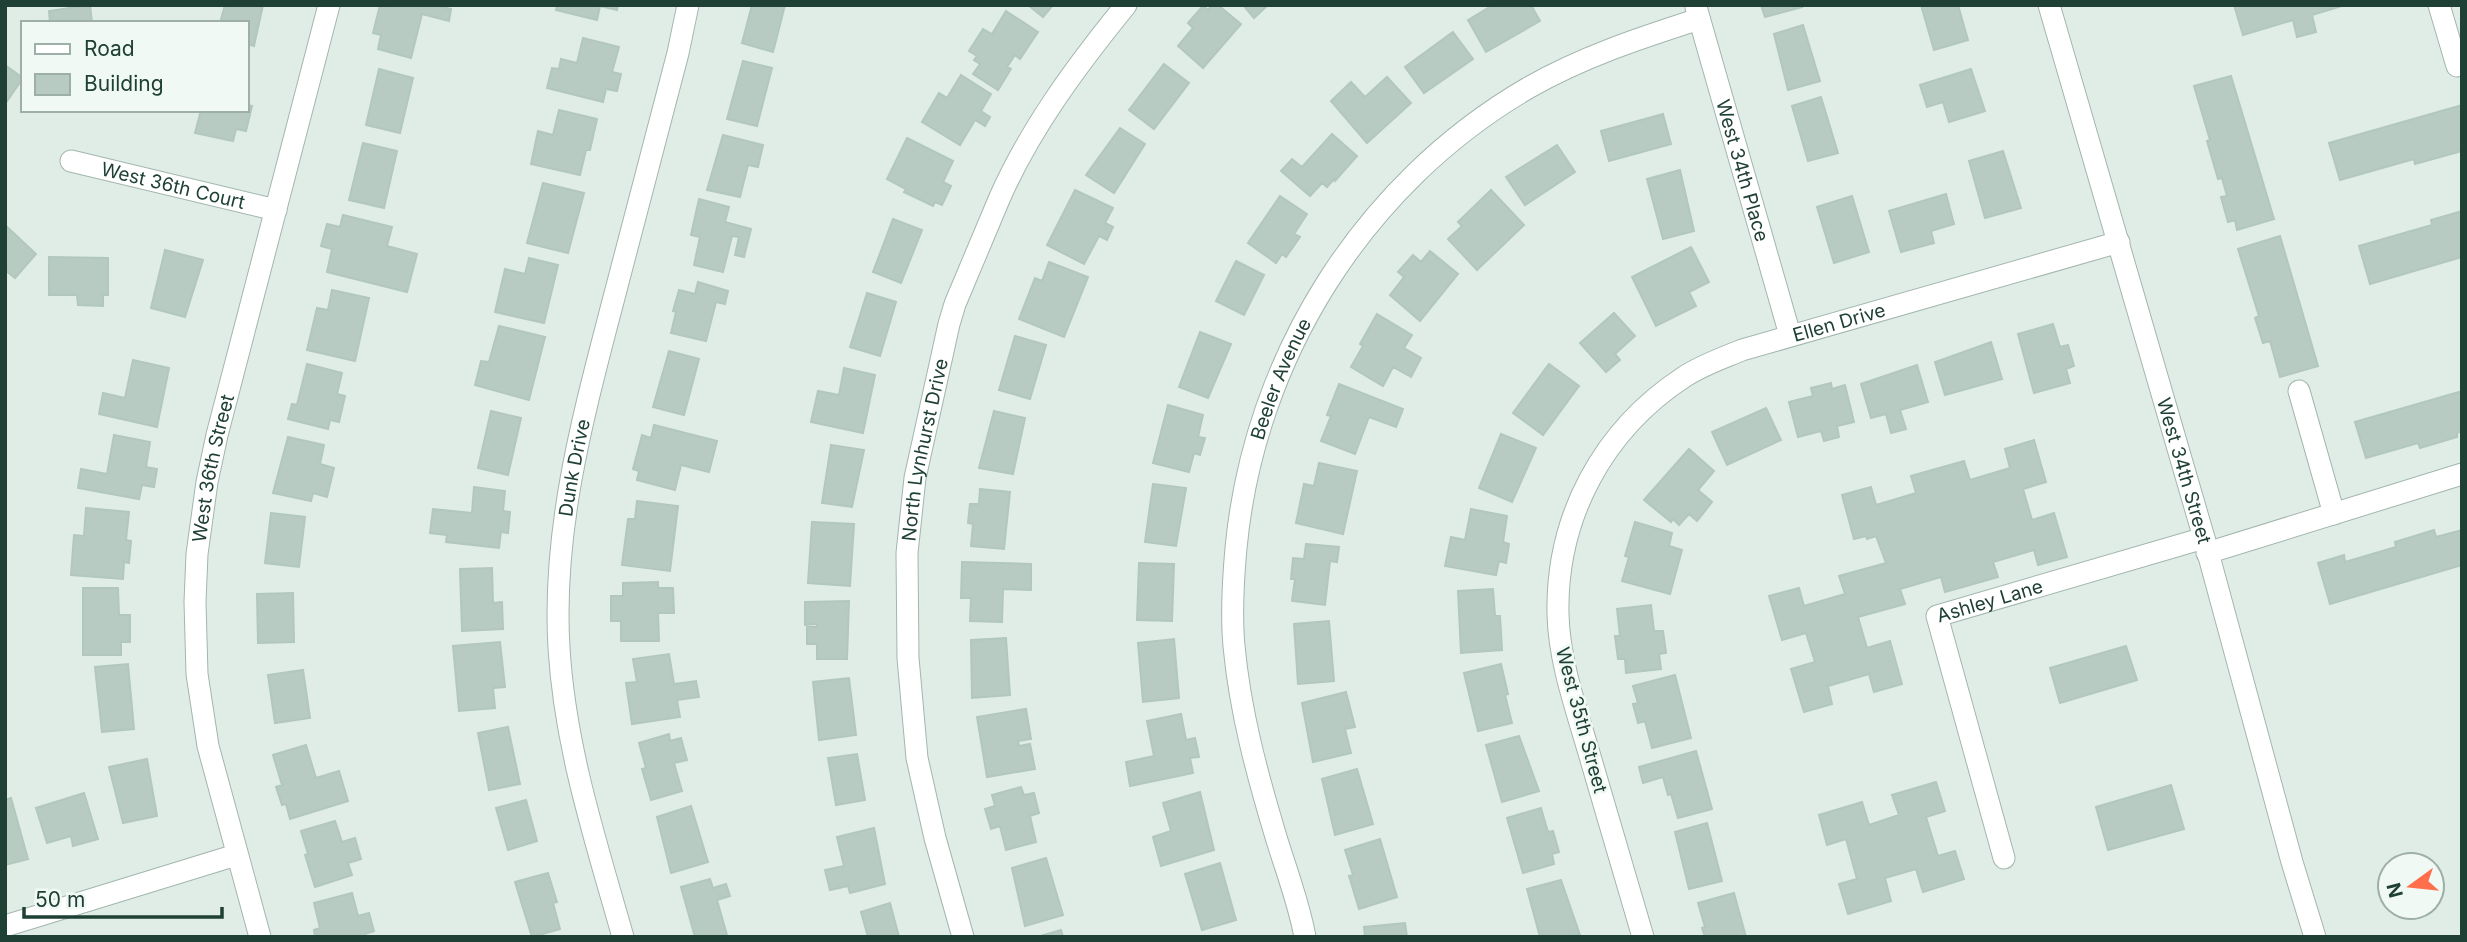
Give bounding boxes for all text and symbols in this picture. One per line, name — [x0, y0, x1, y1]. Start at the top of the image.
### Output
legend — [21, 21, 248, 112]
text: Road — [84, 36, 135, 61]
text: Building — [84, 71, 164, 96]
street label: West 34th Place — [1711, 97, 1774, 244]
street label: West 36th Court — [99, 158, 247, 214]
street label: Ellen Drive — [1790, 299, 1888, 347]
street label: Beeler Avenue — [1246, 314, 1316, 443]
street label: North Lynhurst Drive — [897, 356, 953, 543]
street label: West 36th Street — [188, 392, 239, 544]
street label: West 34th Street — [2152, 395, 2216, 546]
street label: Dunk Drive — [554, 417, 595, 518]
street label: Ashley Lane — [1934, 575, 2046, 627]
street label: West 35th Street — [1551, 645, 1612, 796]
north arrow — [2376, 851, 2446, 921]
scale bar — [24, 876, 222, 920]
text: N — [2382, 880, 2408, 900]
text: 50 m — [35, 887, 85, 912]

